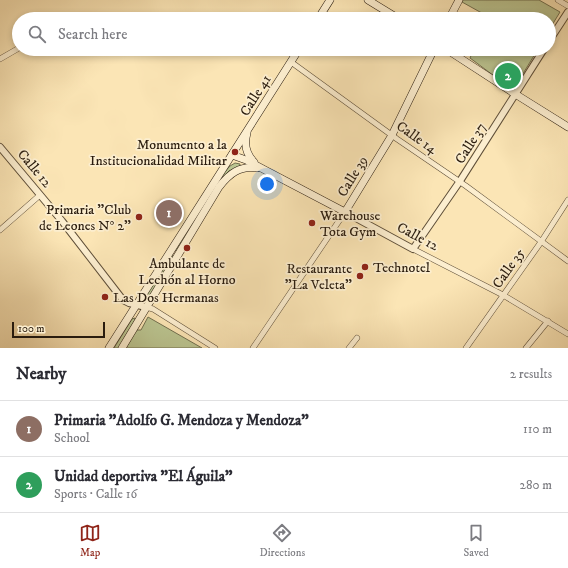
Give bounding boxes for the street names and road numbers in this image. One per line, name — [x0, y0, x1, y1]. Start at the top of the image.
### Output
street label: Calle 41 — [236, 71, 276, 120]
street label: Calle 14 — [393, 117, 441, 159]
street label: Calle 37 — [451, 120, 490, 167]
street label: Calle 12 — [13, 146, 55, 192]
street label: Calle 39 — [334, 153, 372, 200]
street label: Calle 12 — [394, 219, 441, 255]
street label: Calle 35 — [489, 245, 529, 292]

